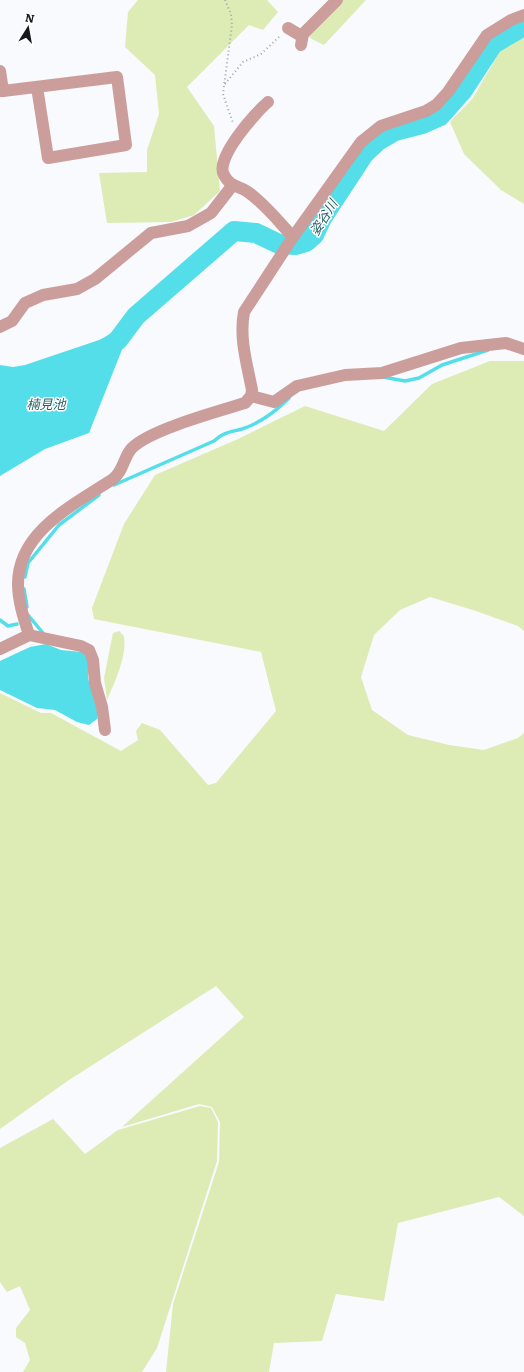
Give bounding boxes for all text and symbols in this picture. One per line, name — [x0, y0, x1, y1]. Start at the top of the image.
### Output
north arrow — [8, 8, 48, 48]
text: N — [24, 8, 36, 26]
water label: 姿谷川 — [305, 194, 342, 239]
water label: 楠見池 — [26, 394, 67, 413]

